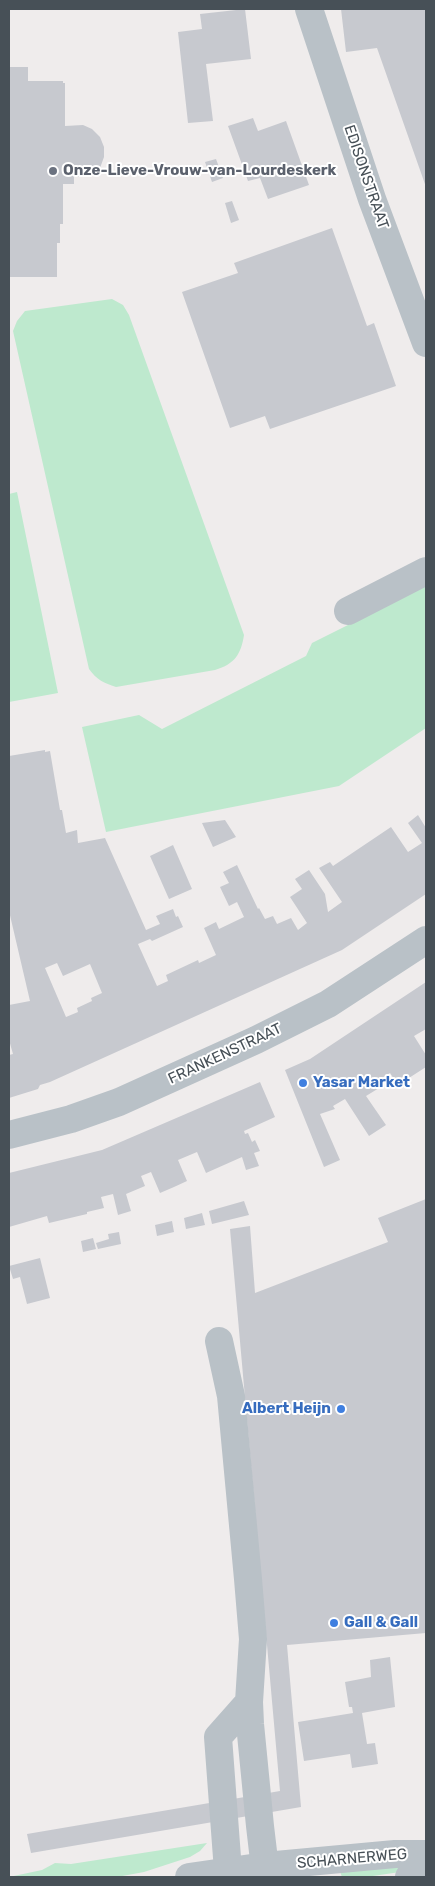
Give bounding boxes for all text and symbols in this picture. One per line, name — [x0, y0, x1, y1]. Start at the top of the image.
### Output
street label: EDISONSTRAAT — [340, 123, 392, 231]
place label: Onze-Lieve-Vrouw-van-Lourdeskerk — [63, 162, 336, 180]
marker: Onze-Lieve-Vrouw-van-Lourdeskerk — [47, 165, 59, 177]
street label: FRANKENSTRAAT — [165, 1020, 285, 1088]
place label: Yasar Market — [313, 1074, 410, 1092]
marker: Yasar Market — [297, 1077, 309, 1089]
place label: Albert Heijn — [242, 1400, 331, 1418]
marker: Albert Heijn — [335, 1403, 347, 1415]
place label: Gall & Gall — [344, 1614, 418, 1632]
marker: Gall & Gall — [328, 1617, 340, 1629]
street label: SCHARNERWEG — [296, 1845, 408, 1873]

